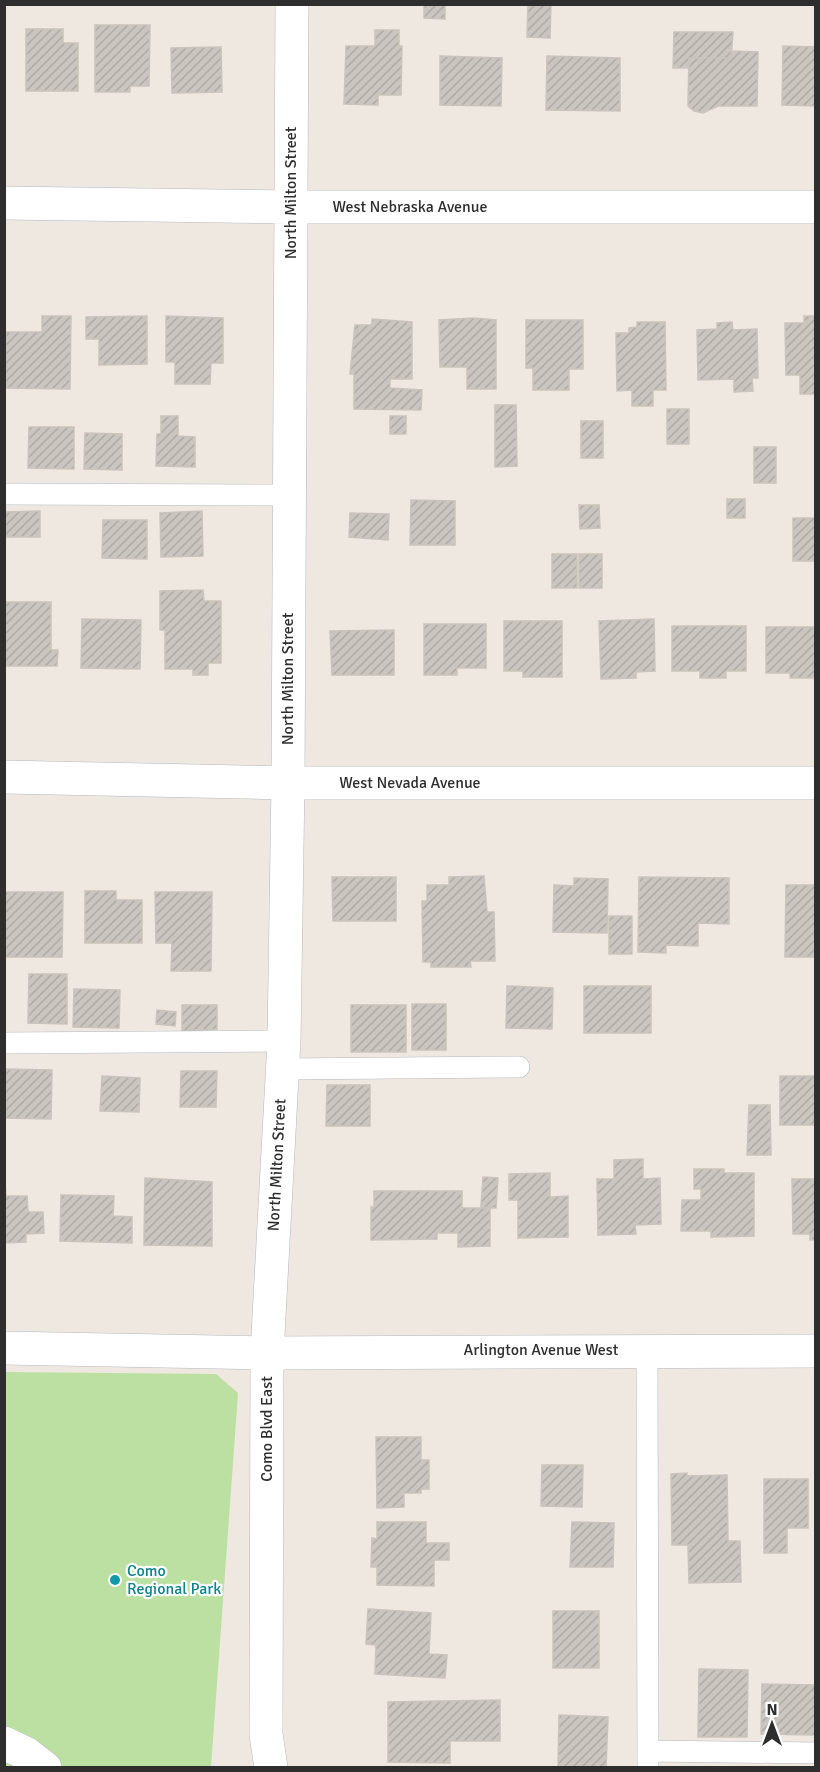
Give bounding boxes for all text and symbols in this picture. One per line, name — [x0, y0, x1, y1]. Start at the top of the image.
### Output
street label: North Milton Street — [281, 126, 301, 259]
street label: West Nebraska Avenue — [332, 197, 488, 217]
street label: North Milton Street — [278, 612, 298, 745]
street label: West Nevada Avenue — [339, 773, 481, 793]
street label: North Milton Street — [264, 1098, 290, 1232]
street label: Arlington Avenue West — [464, 1340, 619, 1360]
street label: Como Blvd East — [257, 1376, 277, 1482]
place label: Como Regional Park — [127, 1561, 221, 1599]
marker: Como Regional Park — [108, 1573, 122, 1587]
north arrow — [742, 1694, 802, 1754]
text: N — [766, 1700, 778, 1720]

